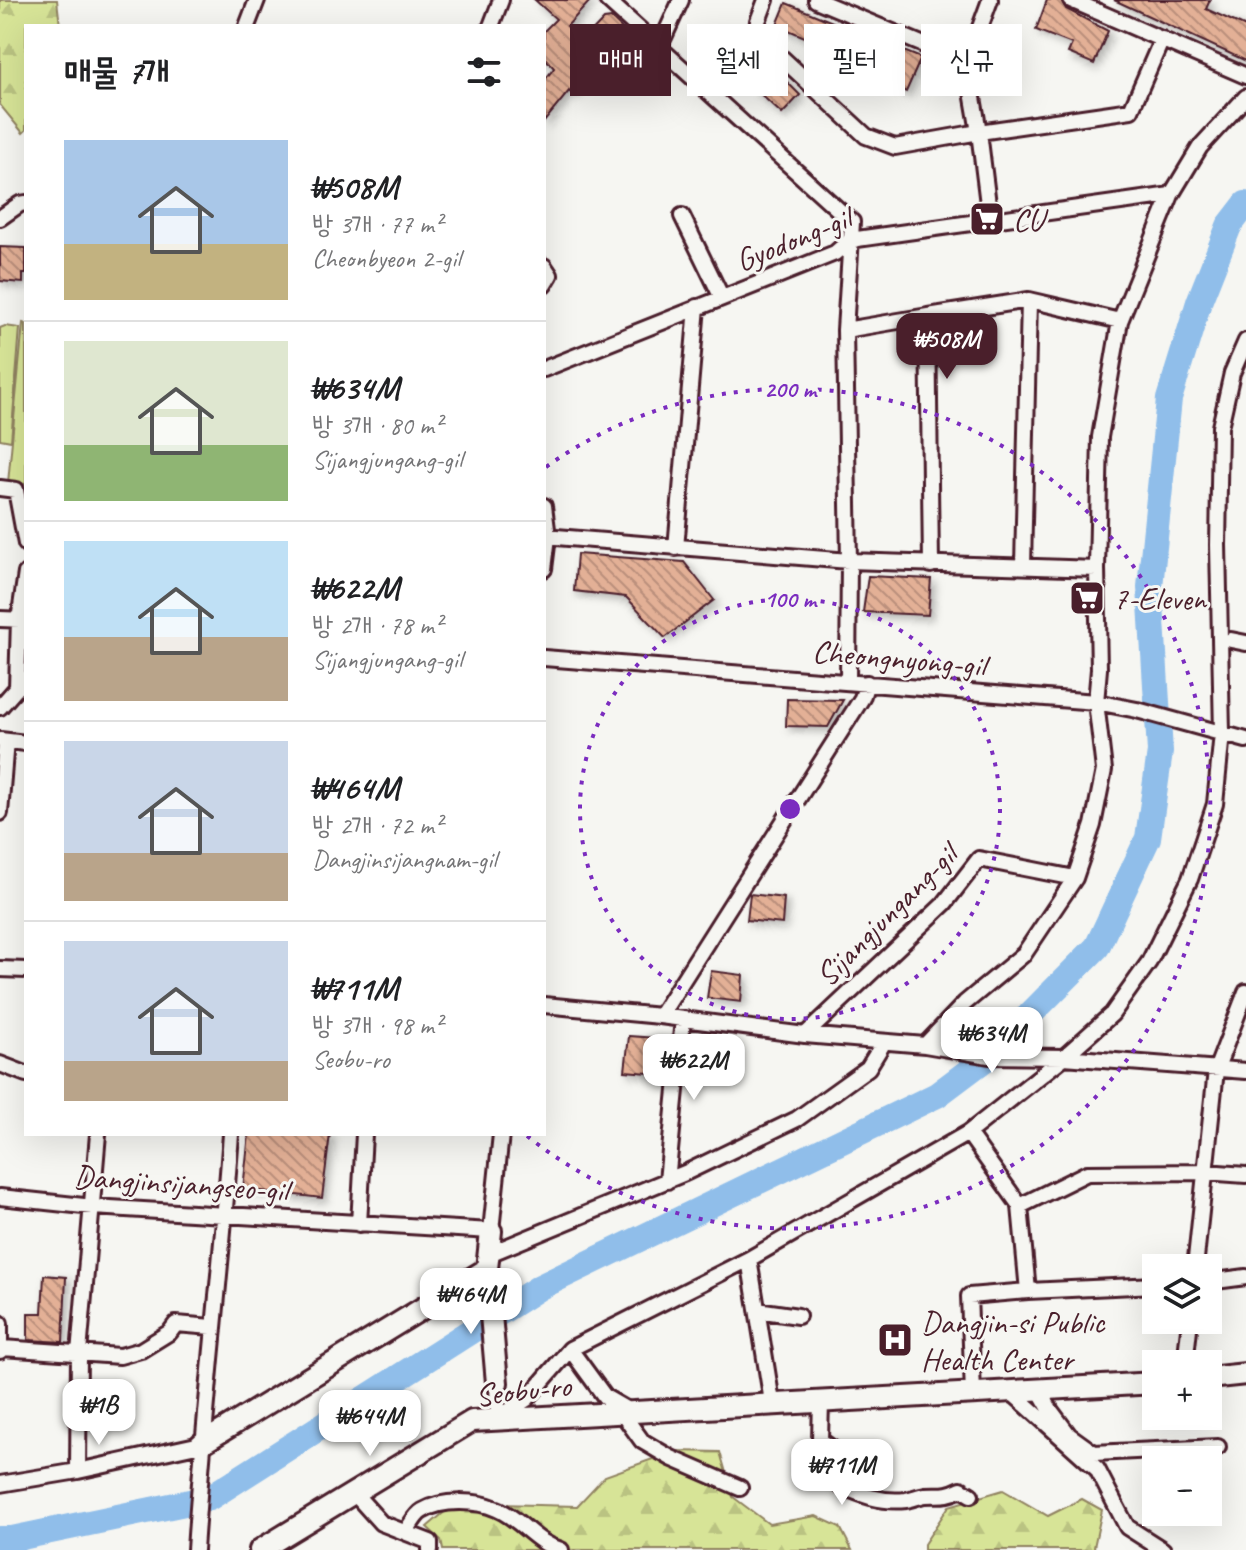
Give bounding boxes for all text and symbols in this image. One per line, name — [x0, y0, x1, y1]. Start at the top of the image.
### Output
chip: 매매 — [570, 24, 671, 96]
chip: 월세 — [687, 24, 788, 96]
chip: 필터 — [804, 24, 905, 96]
chip: 신규 — [921, 24, 1022, 96]
text: 매물 7개 — [64, 50, 169, 93]
icon: filters — [462, 50, 506, 94]
text: ₩508M — [312, 165, 397, 208]
icon: home — [128, 172, 224, 268]
street label: Gyodong-gil — [729, 196, 862, 281]
place label: CU — [1013, 199, 1049, 240]
supermarket icon: CU — [968, 200, 1006, 238]
text: 방 3개 · 77 m² — [312, 208, 442, 241]
text: Cheonbyeon 2-gil — [312, 242, 460, 275]
pin: ₩508M — [891, 313, 1003, 381]
text: ₩508M — [914, 322, 980, 355]
text: ₩634M — [312, 366, 399, 409]
icon: home — [128, 373, 224, 469]
text: 200 m — [764, 374, 818, 404]
text: 방 3개 · 80 m² — [312, 409, 442, 442]
text: Sijangjungang-gil — [312, 443, 462, 476]
text: ₩622M — [312, 566, 399, 609]
icon: home — [128, 573, 224, 669]
place label: 7-Eleven — [1113, 578, 1208, 619]
supermarket icon: 7-Eleven — [1068, 579, 1106, 617]
text: 100 m — [764, 584, 818, 614]
text: 방 2개 · 78 m² — [312, 609, 442, 642]
street label: Cheongnyong-gil — [811, 631, 993, 687]
text: Sijangjungang-gil — [312, 643, 462, 676]
text: ₩464M — [312, 766, 399, 809]
icon: home — [128, 773, 224, 869]
centre of rings — [776, 795, 804, 823]
text: 방 2개 · 72 m² — [312, 809, 442, 842]
street label: Sijangjungang-gil — [807, 832, 970, 995]
text: Dangjinsijangnam-gil — [312, 843, 496, 876]
text: ₩711M — [312, 966, 398, 1009]
icon: home — [128, 973, 224, 1069]
pin: ₩634M — [936, 1007, 1048, 1075]
text: 방 3개 · 98 m² — [312, 1009, 442, 1042]
text: ₩634M — [959, 1016, 1025, 1049]
pin: ₩622M — [638, 1034, 750, 1102]
text: Seobu-ro — [312, 1043, 390, 1076]
text: ₩622M — [661, 1043, 727, 1076]
street label: Dangjinsijangseo-gil — [73, 1156, 295, 1212]
map controls — [1142, 1254, 1222, 1526]
button: layers — [1142, 1254, 1222, 1334]
pin: ₩464M — [415, 1268, 527, 1336]
text: ₩464M — [438, 1277, 504, 1310]
place label: Dangjin-si Public Health Center — [921, 1302, 1106, 1380]
hospital icon: Dangjin-si Public Health Center — [876, 1321, 914, 1359]
button: + — [1142, 1350, 1222, 1430]
street label: Seobu-ro — [473, 1365, 574, 1416]
pin: ₩1B — [60, 1379, 138, 1447]
text: ₩1B — [81, 1388, 118, 1421]
pin: ₩644M — [314, 1390, 426, 1458]
text: ₩644M — [337, 1399, 403, 1432]
pin: ₩711M — [786, 1439, 898, 1507]
button: − — [1142, 1446, 1222, 1526]
text: ₩711M — [809, 1448, 875, 1481]

